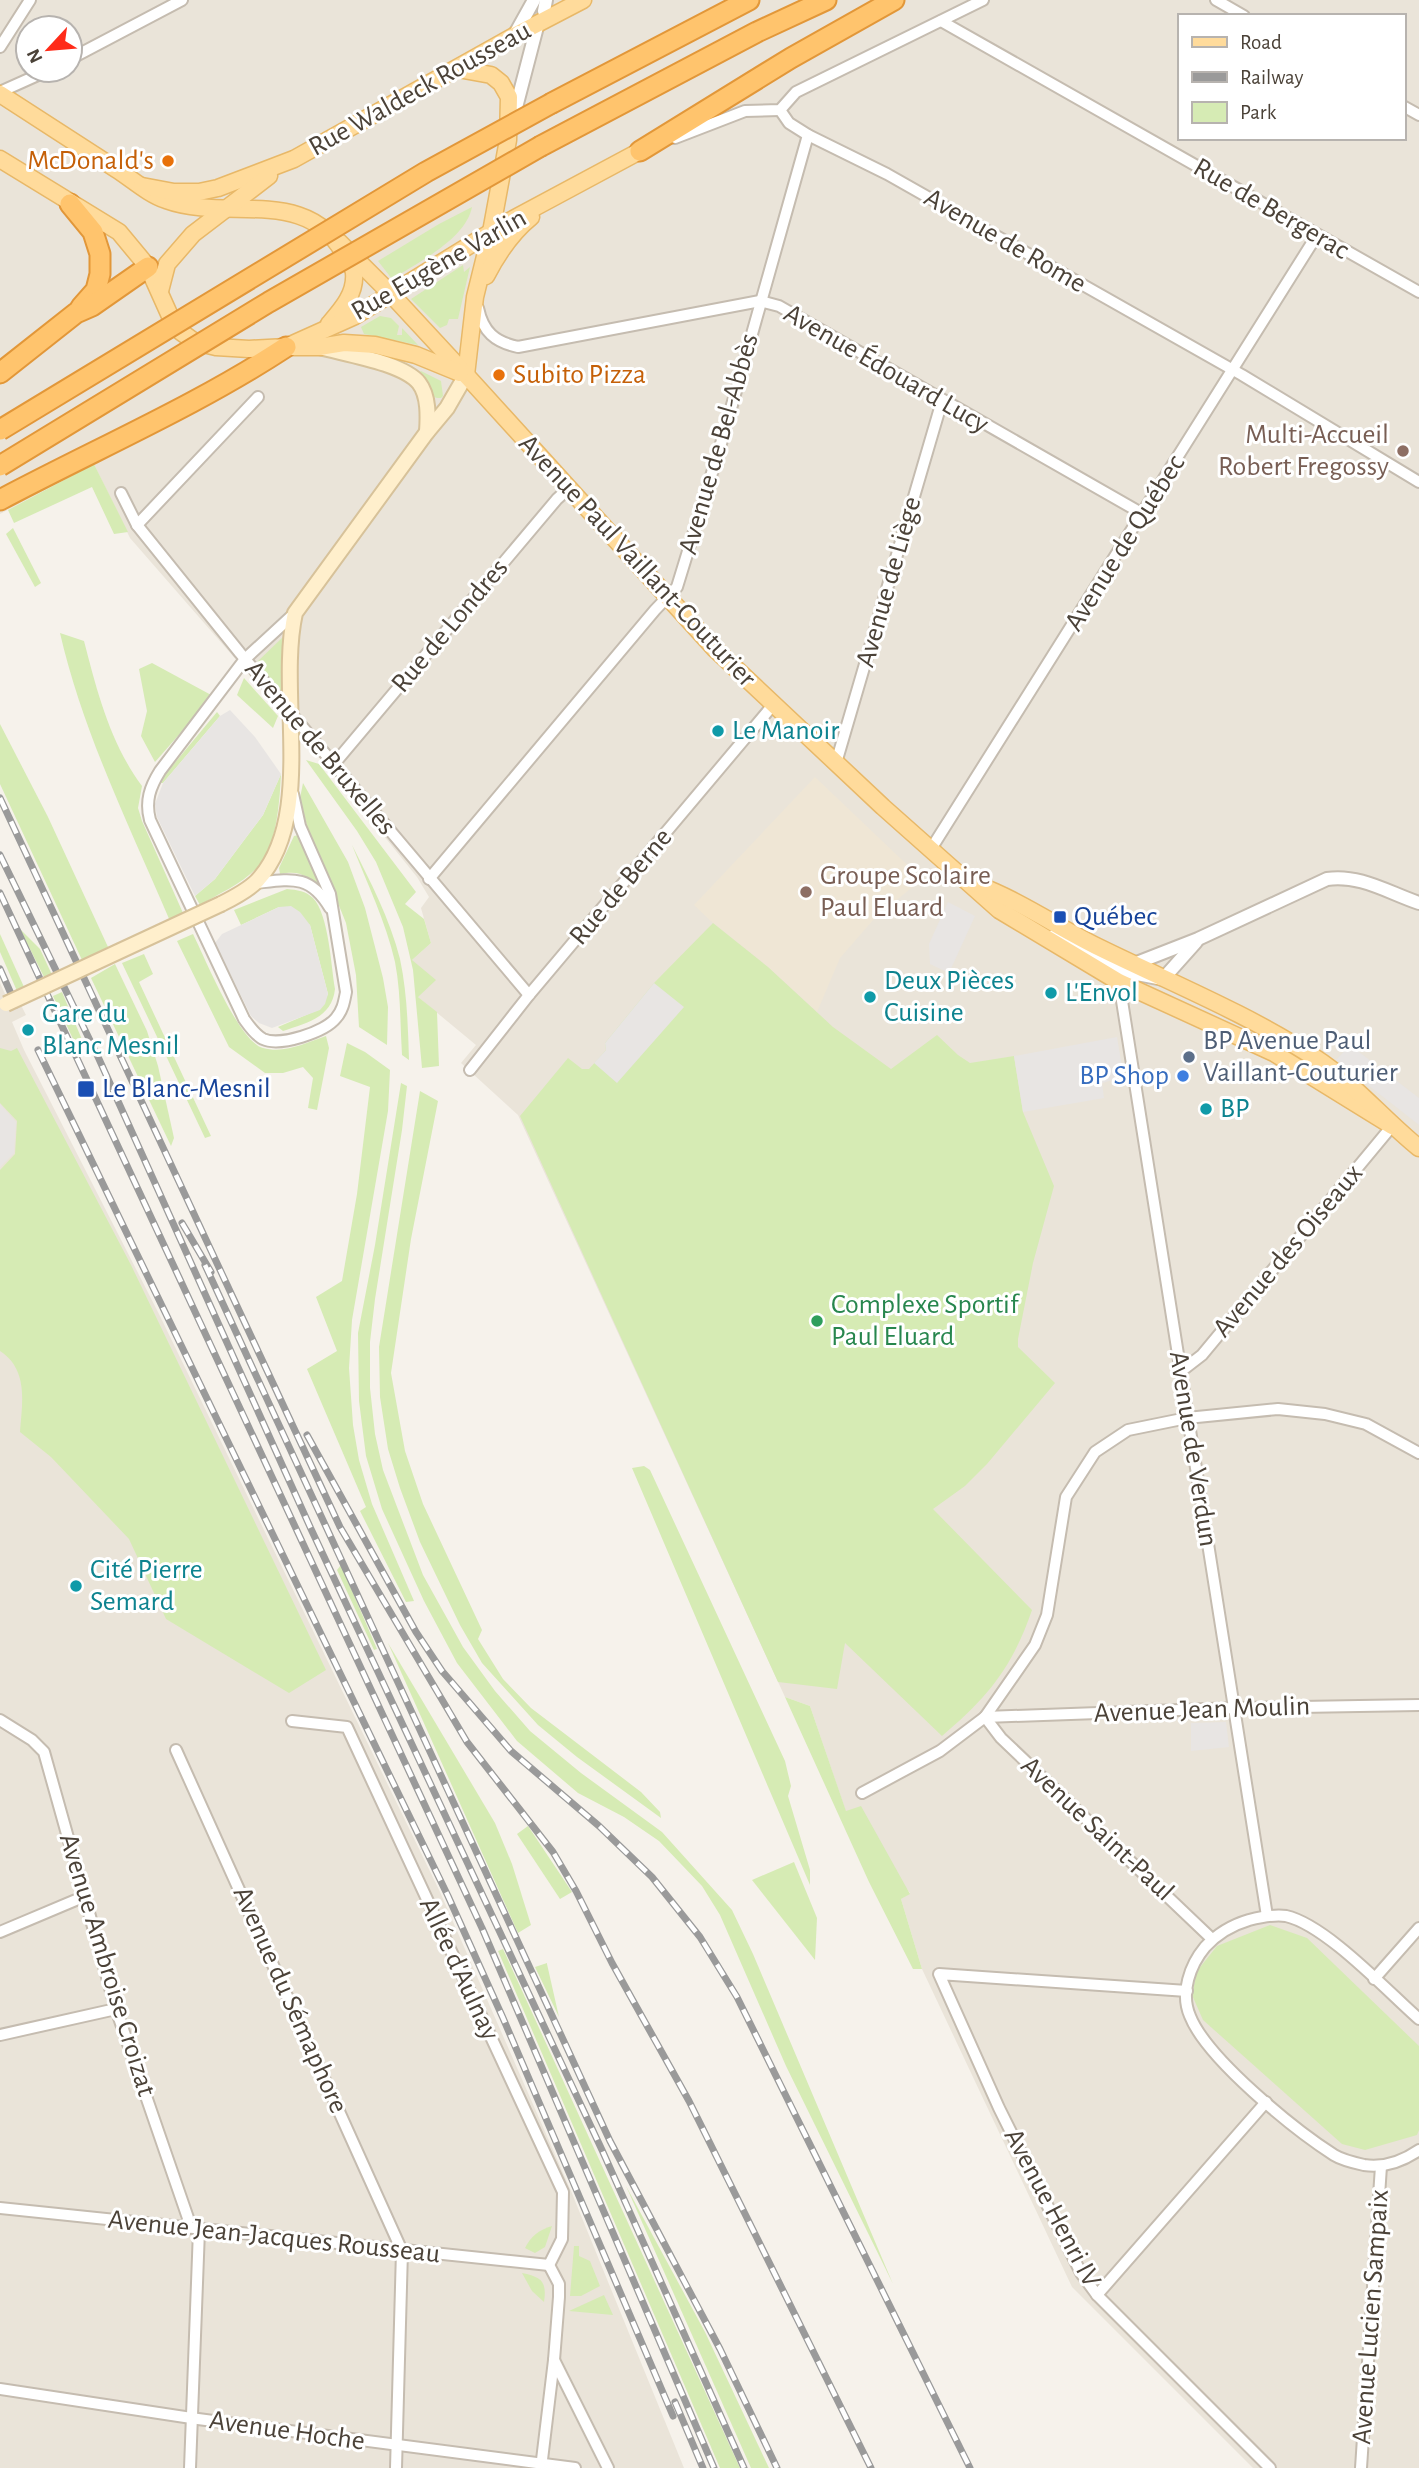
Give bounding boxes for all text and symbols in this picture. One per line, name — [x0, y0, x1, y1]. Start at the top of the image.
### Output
north arrow — [14, 14, 84, 84]
legend — [1178, 14, 1405, 140]
street label: Rue Waldeck Rousseau — [304, 16, 536, 162]
text: Road — [1240, 32, 1282, 53]
text: N — [24, 46, 47, 66]
text: Railway — [1240, 67, 1303, 88]
text: Park — [1240, 102, 1277, 123]
place label: McDonald's — [27, 147, 154, 175]
marker: McDonald's — [160, 153, 176, 169]
street label: Rue de Bergerac — [1188, 153, 1354, 265]
street label: Avenue de Rome — [919, 183, 1091, 299]
street label: Rue Eugène Varlin — [347, 204, 531, 326]
street label: Avenue Édouard Lucy — [779, 297, 995, 439]
street label: Avenue de Bel-Abbès — [674, 330, 764, 558]
place label: Subito Pizza — [513, 361, 646, 389]
marker: Subito Pizza — [491, 367, 507, 383]
place label: Multi-Accueil Robert Fregossy — [1218, 421, 1389, 481]
street label: Avenue Paul Vaillant-Couturier — [513, 429, 761, 693]
marker: Multi-Accueil Robert Fregossy — [1395, 443, 1411, 459]
street label: Avenue de Québec — [1060, 450, 1190, 636]
street label: Avenue de Liège — [851, 494, 927, 670]
street label: Rue de Londres — [386, 554, 514, 698]
street label: Avenue de Bruxelles — [239, 655, 401, 841]
place label: Le Manoir — [732, 717, 839, 745]
marker: Le Manoir — [710, 723, 726, 739]
street label: Rue de Berne — [564, 823, 678, 951]
place label: Groupe Scolaire Paul Eluard — [820, 862, 991, 922]
marker: Groupe Scolaire Paul Eluard — [798, 884, 814, 900]
place label: Québec — [1074, 903, 1157, 931]
marker: Québec — [1052, 909, 1068, 925]
place label: Deux Pièces Cuisine — [884, 967, 1014, 1027]
place label: L'Envol — [1065, 979, 1138, 1007]
marker: L'Envol — [1043, 985, 1059, 1001]
marker: Deux Pièces Cuisine — [862, 989, 878, 1005]
place label: Gare du Blanc Mesnil — [42, 1000, 179, 1060]
marker: Gare du Blanc Mesnil — [20, 1022, 36, 1038]
place label: BP Avenue Paul Vaillant-Couturier — [1203, 1027, 1398, 1087]
marker: BP Avenue Paul Vaillant-Couturier — [1181, 1049, 1197, 1065]
place label: BP Shop — [1079, 1062, 1169, 1090]
marker: BP Shop — [1175, 1068, 1191, 1084]
place label: Le Blanc-Mesnil — [102, 1075, 271, 1103]
marker: Le Blanc-Mesnil — [76, 1079, 96, 1099]
place label: BP — [1220, 1095, 1250, 1123]
marker: BP — [1198, 1101, 1214, 1117]
street label: Avenue des Oiseaux — [1208, 1159, 1368, 1343]
place label: Complexe Sportif Paul Eluard — [831, 1291, 1020, 1351]
marker: Complexe Sportif Paul Eluard — [809, 1313, 825, 1329]
street label: Avenue de Verdun — [1164, 1349, 1222, 1549]
place label: Cité Pierre Semard — [90, 1556, 203, 1616]
marker: Cité Pierre Semard — [68, 1578, 84, 1594]
street label: Avenue Jean Moulin — [1093, 1692, 1311, 1728]
street label: Avenue Saint-Paul — [1015, 1751, 1179, 1907]
street label: Avenue Ambroise Croizat — [54, 1830, 160, 2100]
street label: Avenue du Sémaphore — [227, 1883, 353, 2117]
street label: Allée d'Aulnay — [414, 1893, 504, 2045]
street label: Avenue Henri IV — [999, 2124, 1106, 2292]
street label: Avenue Lucien Sampaix — [1348, 2189, 1394, 2445]
street label: Avenue Jean-Jacques Rousseau — [107, 2206, 441, 2268]
street label: Avenue Hoche — [207, 2406, 367, 2456]

